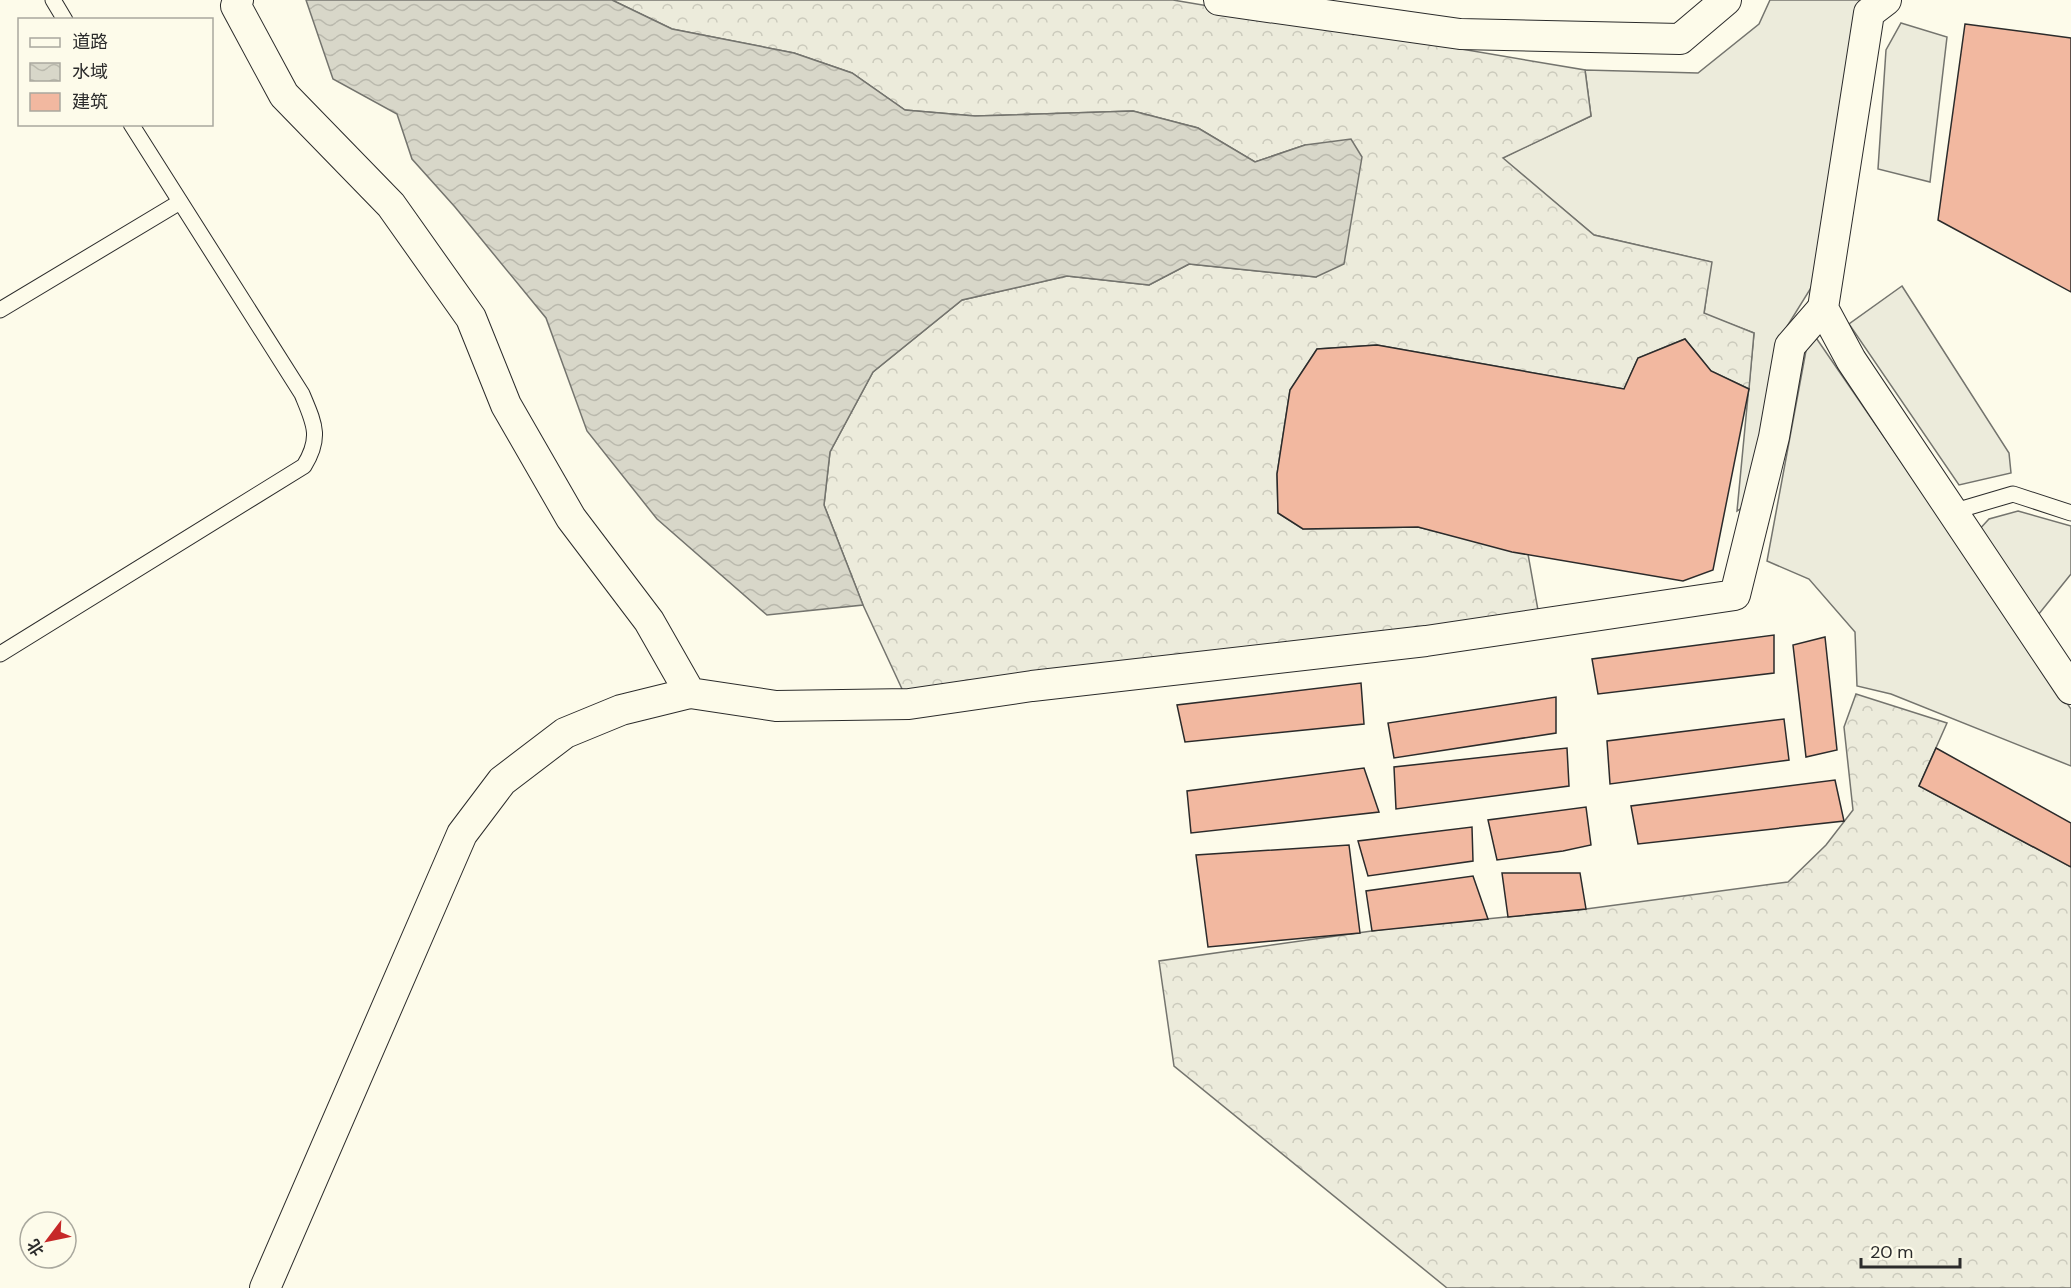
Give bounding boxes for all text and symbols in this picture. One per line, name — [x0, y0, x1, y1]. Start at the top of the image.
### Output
legend — [18, 18, 213, 126]
text: 道路 — [72, 30, 108, 54]
text: 水域 — [72, 60, 108, 84]
text: 建筑 — [72, 90, 108, 114]
north arrow — [18, 1210, 78, 1270]
scale bar — [1861, 1231, 1960, 1269]
text: 北 — [23, 1235, 49, 1260]
text: 20 m — [1870, 1240, 1913, 1264]

